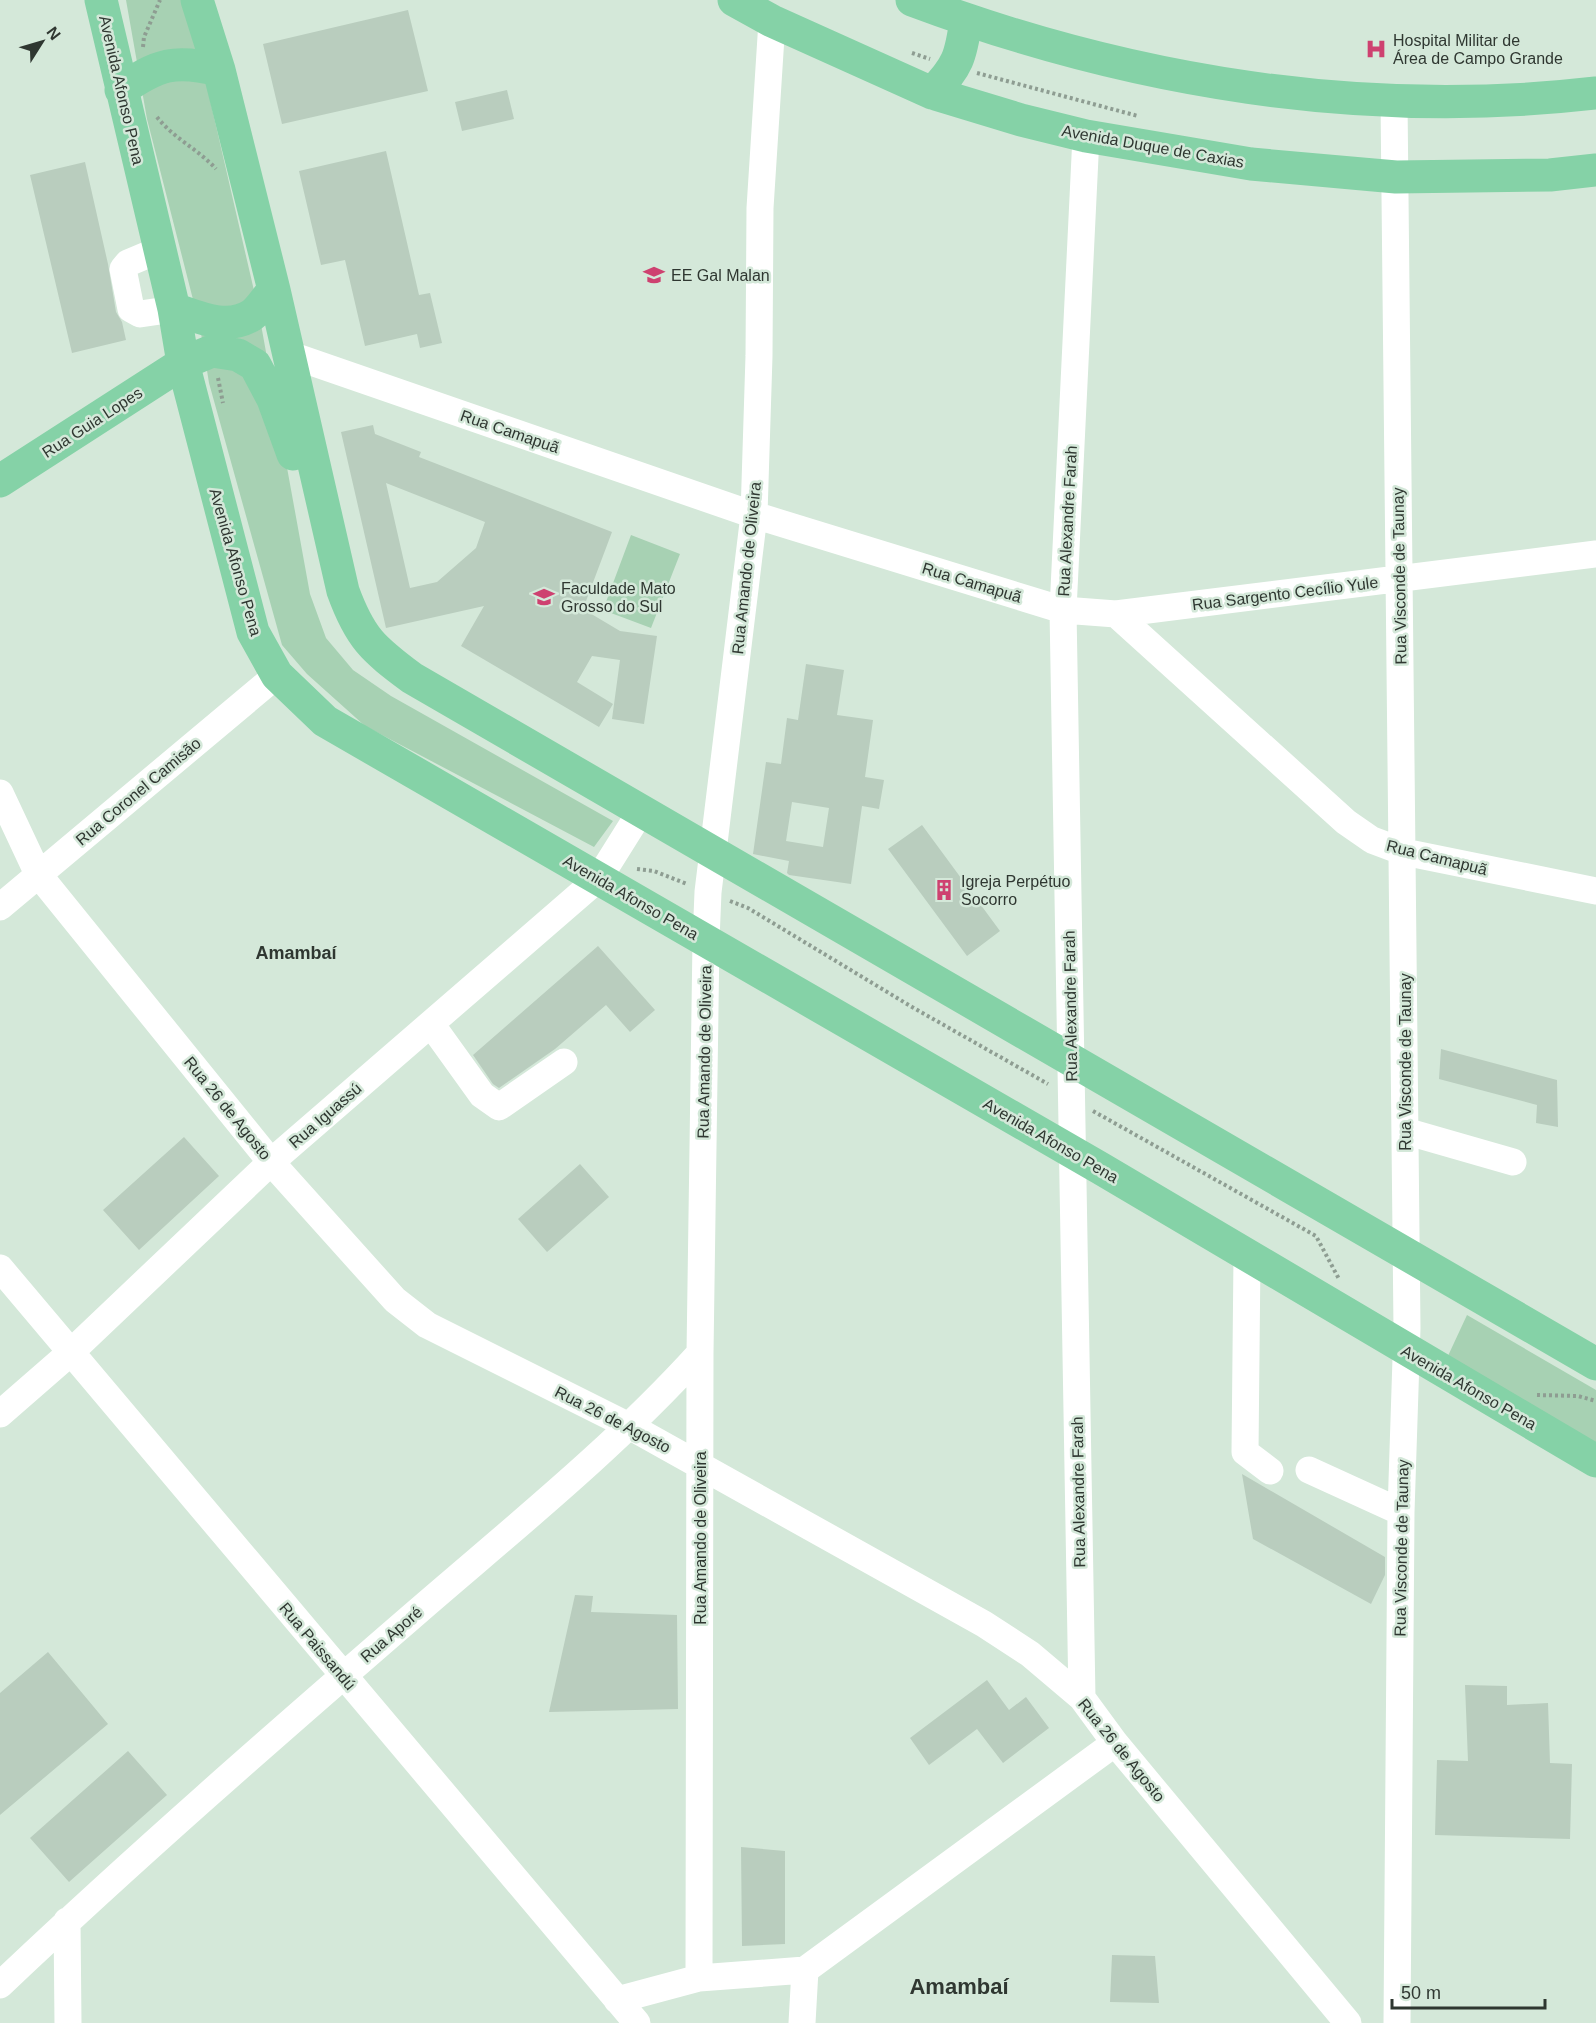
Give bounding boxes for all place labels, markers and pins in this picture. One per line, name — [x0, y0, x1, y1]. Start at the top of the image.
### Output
place label: Hospital Militar de Área de Campo Grande — [1393, 32, 1563, 67]
hospital icon: Hospital Militar de Área de Campo Grande — [1364, 37, 1388, 61]
school or university icon: EE Gal Malan — [642, 263, 666, 287]
place label: EE Gal Malan — [671, 267, 770, 284]
place label: Faculdade Mato Grosso do Sul — [561, 580, 676, 615]
school or university icon: Faculdade Mato Grosso do Sul — [532, 585, 556, 609]
place label: Igreja Perpétuo Socorro — [961, 873, 1071, 908]
building icon: Igreja Perpétuo Socorro — [932, 878, 956, 902]

